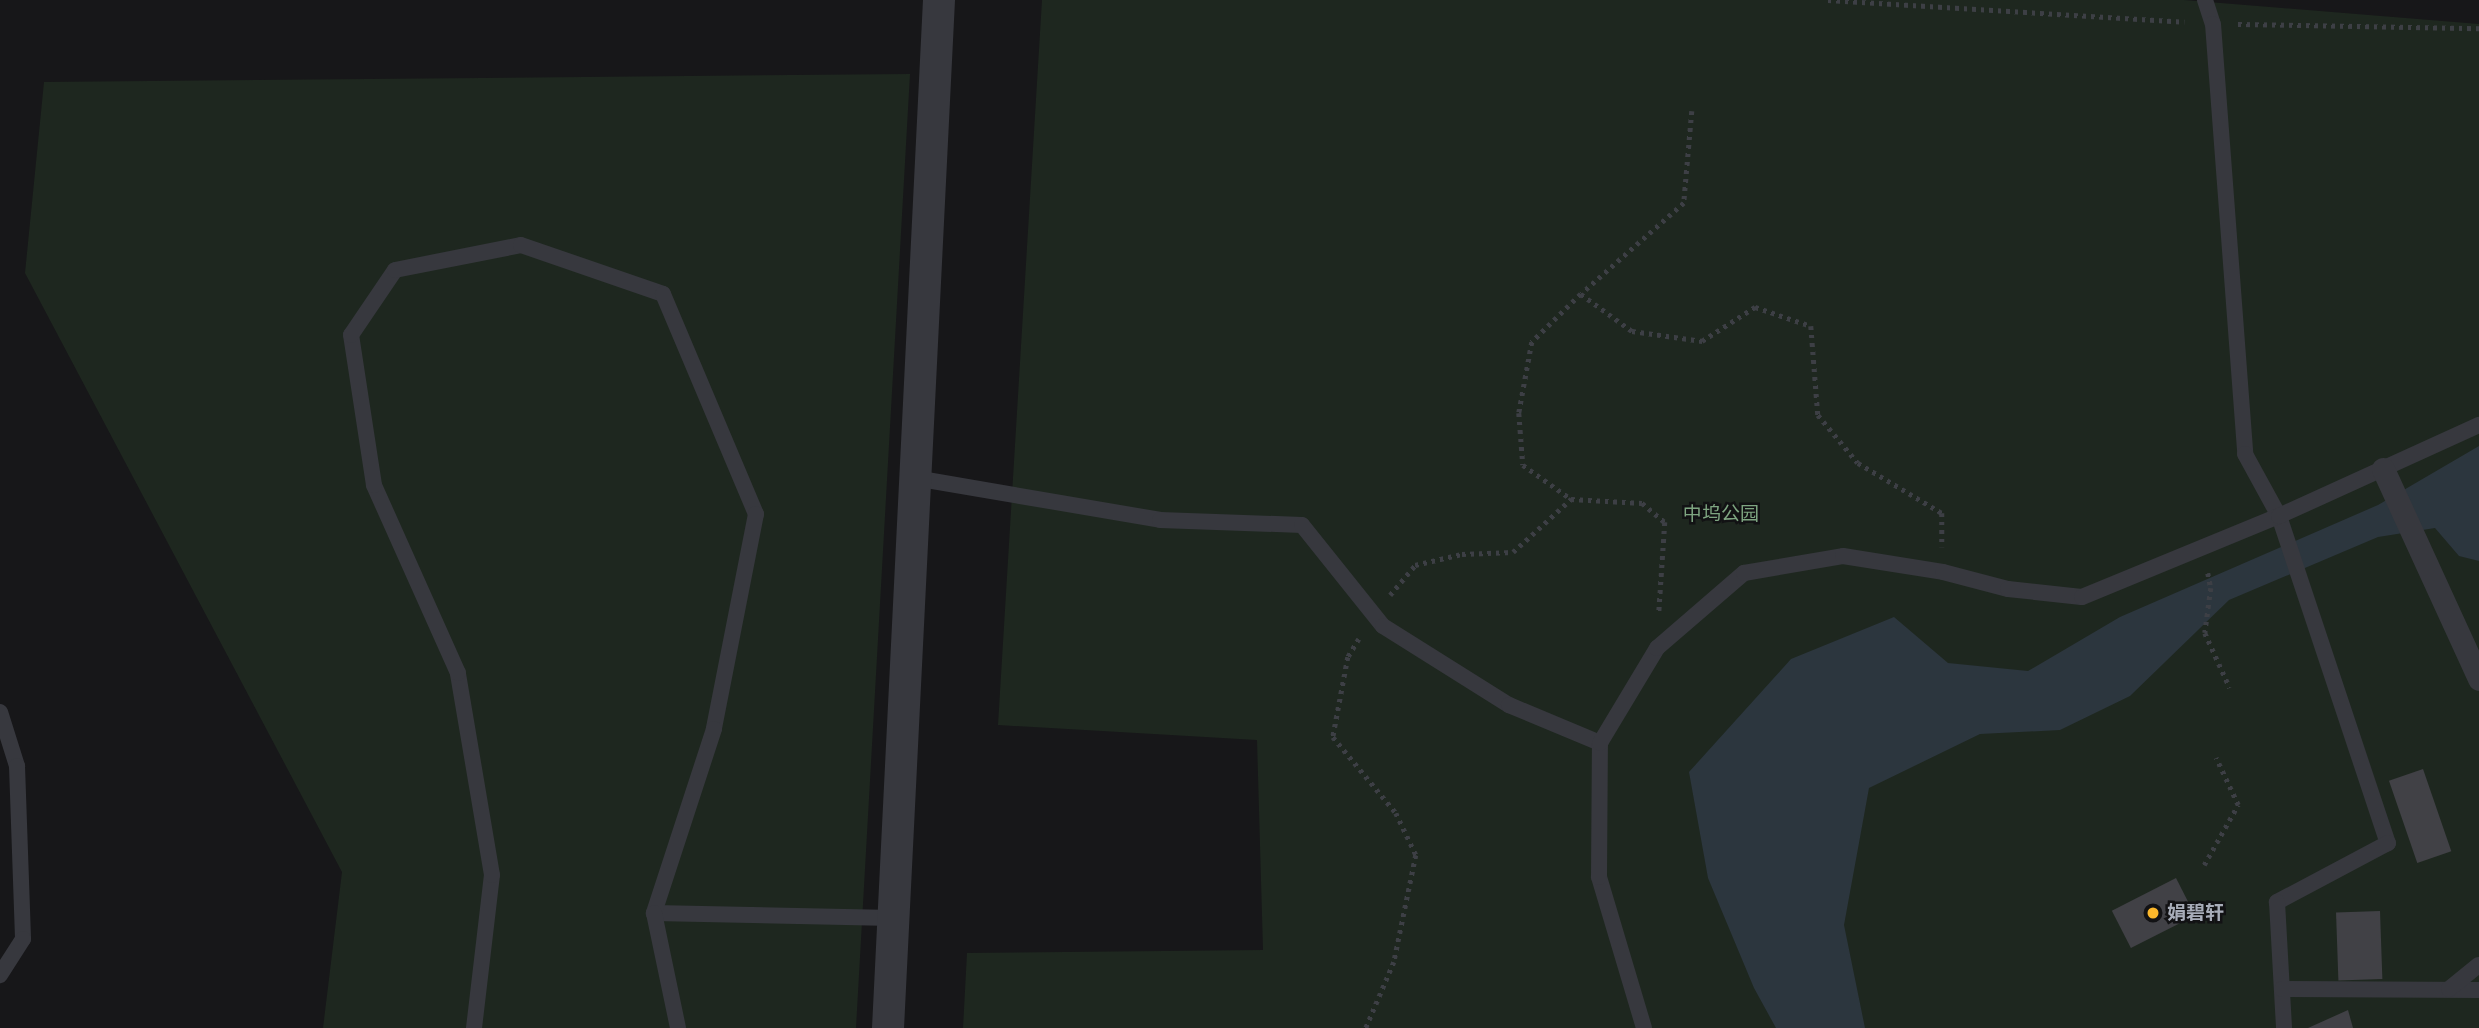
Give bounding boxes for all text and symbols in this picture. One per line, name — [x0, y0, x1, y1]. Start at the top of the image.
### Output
park label: 中坞公园 — [1683, 503, 1759, 525]
place label: 娟碧轩 — [2167, 902, 2224, 924]
marker: 娟碧轩 — [2145, 905, 2161, 921]

